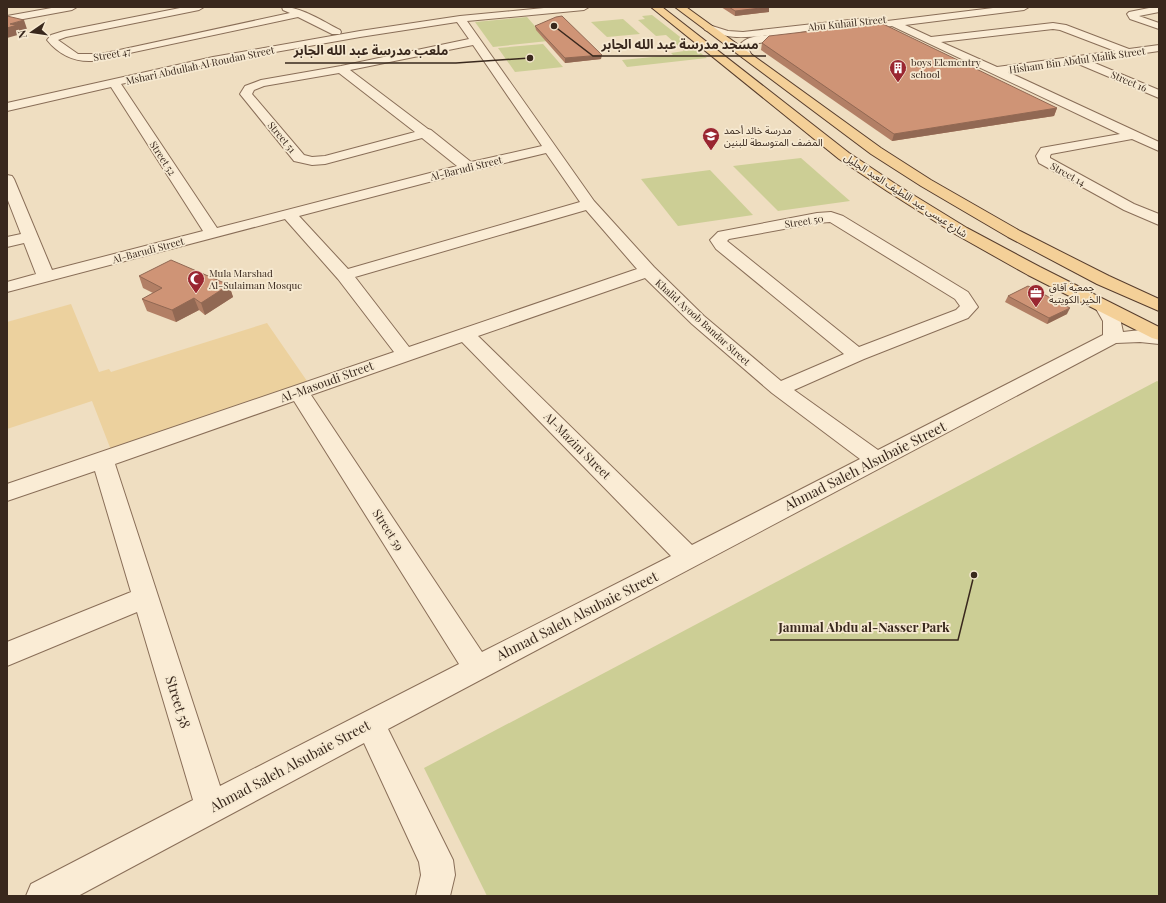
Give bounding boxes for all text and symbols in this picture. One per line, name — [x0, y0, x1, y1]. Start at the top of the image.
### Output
north arrow — [12, 12, 52, 52]
street label: Abu Kuhail Street — [806, 12, 887, 34]
text: N — [14, 29, 30, 40]
callout: مسجد مدرسة عبد الله الجابر — [593, 31, 766, 56]
text: مسجد مدرسة عبد الله الجابر — [600, 35, 759, 52]
callout: ملعب مدرسة عبد الله الجابر — [285, 38, 456, 63]
text: ملعب مدرسة عبد الله الجابر — [293, 41, 448, 58]
street label: Mshari Abdullah Al Roudan Street — [125, 42, 276, 88]
street label: Hisham Bin Abdul Malik Street — [1008, 43, 1146, 76]
street label: Street 47 — [92, 44, 132, 64]
place label: boys Elementry school — [911, 55, 981, 81]
building icon: boys Elementry school — [888, 58, 908, 83]
street label: Street 16 — [1109, 67, 1149, 95]
street label: Street 51 — [265, 118, 299, 156]
place label: مدرسة خالد أحمد المضف المتوسطة للبنين — [724, 123, 823, 149]
school or university icon: مدرسة خالد أحمد المضف المتوسطة للبنين — [701, 126, 721, 151]
street label: Street 52 — [147, 138, 179, 178]
street label: شارع عيسى عبد اللطيف العبد الجليل — [841, 150, 971, 241]
street label: Al-Barudi Street — [428, 152, 504, 184]
street label: Street 14 — [1048, 159, 1088, 189]
street label: Street 50 — [783, 211, 825, 231]
street label: Al-Barudi Street — [110, 234, 186, 267]
place label: Mula Marshad Al-Sulaiman Mosque — [208, 266, 302, 292]
mosque icon: Mula Marshad Al-Sulaiman Mosque — [186, 269, 206, 294]
street label: Khalid Ayoob Bandar Street — [653, 276, 754, 369]
place label: جمعية آفاق الخير الكويتية — [1049, 280, 1101, 306]
office icon: جمعية آفاق الخير الكويتية — [1026, 283, 1046, 308]
street label: Al-Masoudi Street — [277, 357, 376, 406]
street label: Al-Mazini Street — [540, 408, 615, 483]
street label: Ahmad Saleh Alsubaie Street — [780, 416, 950, 515]
street label: Street 59 — [370, 506, 408, 553]
street label: Ahmad Saleh Alsubaie Street — [492, 566, 662, 665]
callout: Jammal Abdu al-Nasser Park — [770, 615, 958, 640]
text: Jammal Abdu al-Nasser Park — [777, 618, 950, 635]
street label: Street 58 — [162, 673, 195, 730]
street label: Ahmad Saleh Alsubaie Street — [205, 715, 374, 816]

